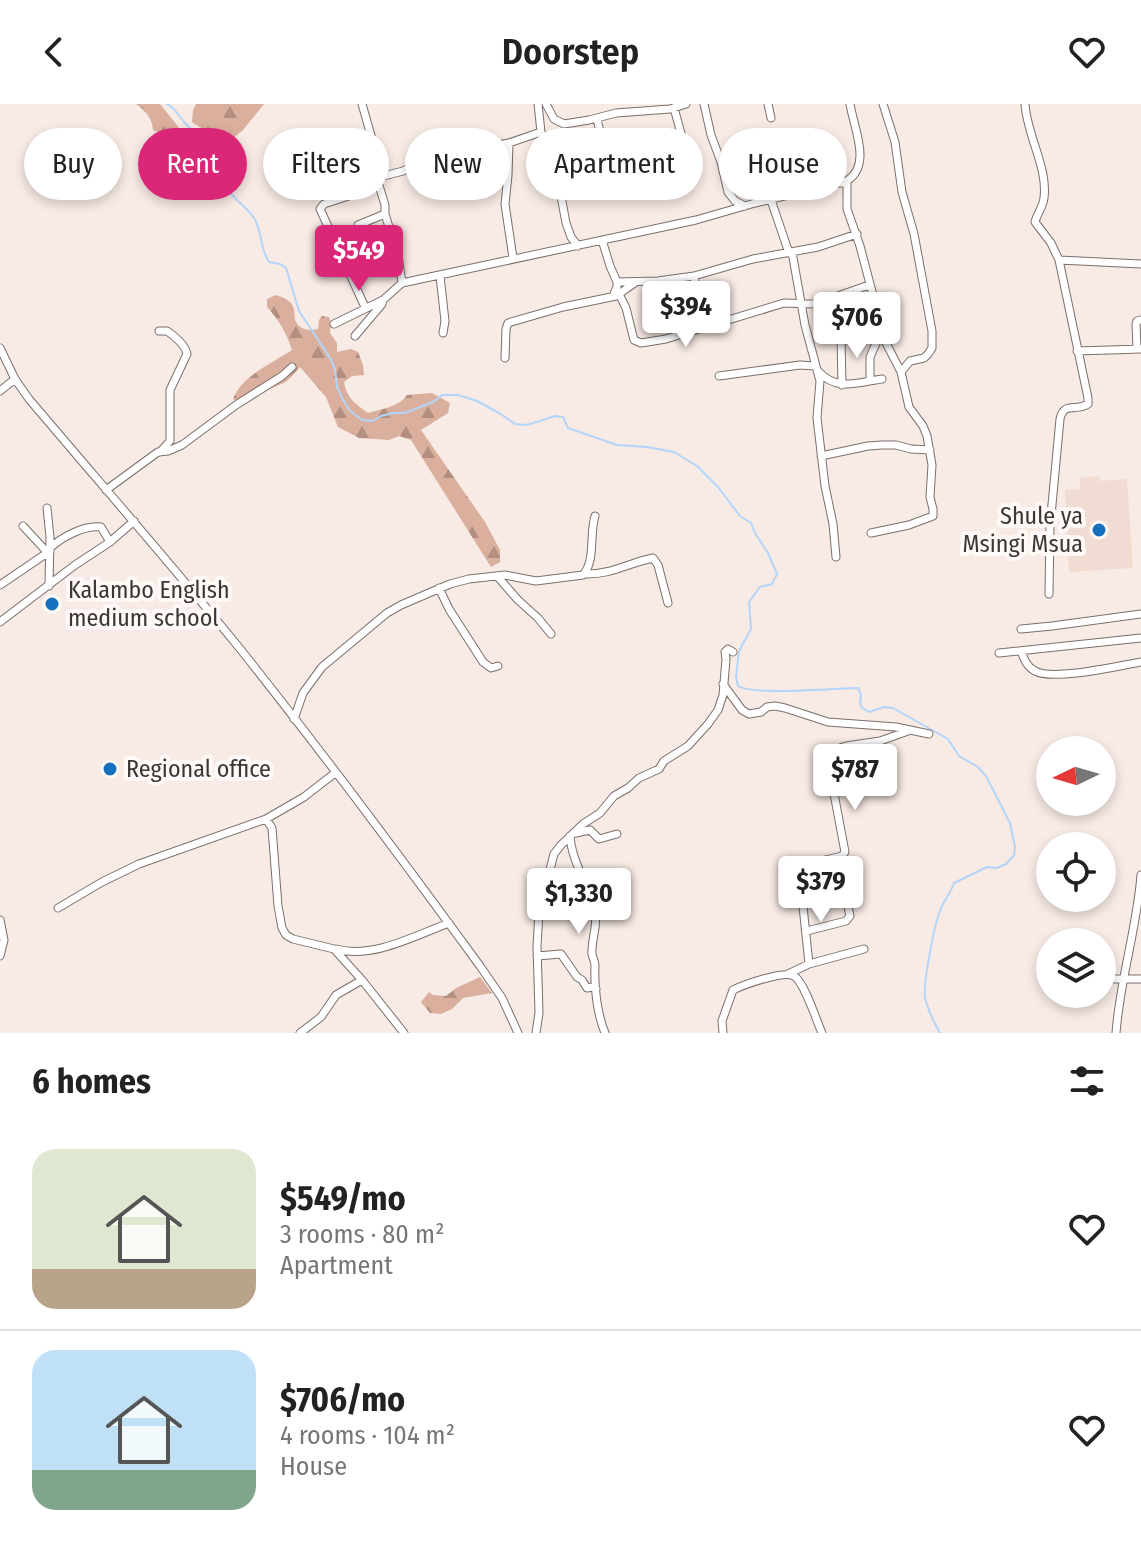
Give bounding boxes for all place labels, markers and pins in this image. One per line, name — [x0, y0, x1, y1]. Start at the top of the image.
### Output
pin: $549 — [312, 225, 406, 293]
pin: $394 — [639, 281, 733, 349]
pin: $706 — [810, 292, 904, 360]
place label: Shule ya Msingi Msua — [962, 502, 1083, 558]
marker: Shule ya Msingi Msua — [1090, 521, 1108, 539]
place label: Kalambo English medium school — [68, 576, 230, 632]
marker: Kalambo English medium school — [43, 595, 61, 613]
pin: $787 — [808, 744, 902, 812]
place label: Regional office — [126, 755, 271, 783]
marker: Regional office — [101, 760, 119, 778]
pin: $379 — [774, 856, 868, 924]
pin: $1,330 — [514, 868, 644, 936]

